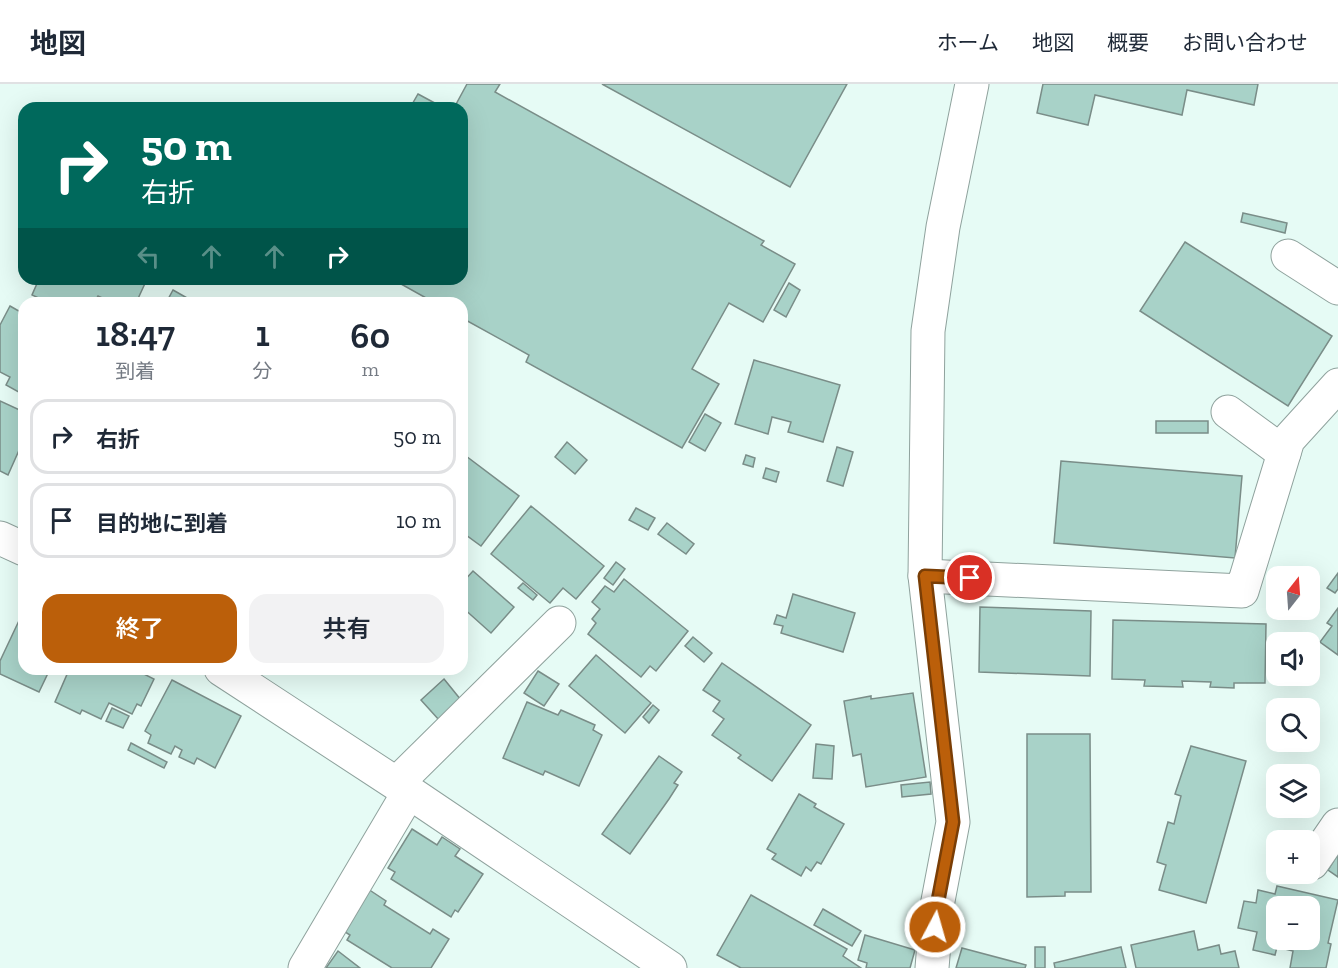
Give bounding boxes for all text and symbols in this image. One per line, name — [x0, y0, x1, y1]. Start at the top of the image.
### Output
text: 地図 — [30, 27, 86, 60]
text: ホーム — [937, 30, 999, 55]
text: 地図 — [1032, 30, 1074, 55]
text: 概要 — [1107, 30, 1149, 55]
text: お問い合わせ — [1182, 30, 1308, 55]
text: 50 m — [141, 120, 232, 171]
icon: right — [42, 126, 120, 204]
text: 右折 — [141, 177, 195, 209]
icon: left — [132, 240, 165, 273]
icon: ahead — [195, 240, 228, 273]
icon: ahead — [258, 240, 291, 273]
icon: right — [321, 240, 354, 273]
text: 18:47 — [96, 312, 175, 355]
text: 1 — [255, 312, 270, 355]
text: 60 — [350, 314, 390, 357]
text: m — [362, 357, 379, 381]
text: 到着 — [115, 359, 155, 383]
text: 分 — [253, 359, 273, 383]
icon: right — [45, 420, 78, 453]
text: 50 m — [393, 423, 441, 450]
text: 右折 — [96, 426, 140, 453]
icon: arrive — [45, 504, 78, 537]
text: 10 m — [396, 507, 441, 534]
text: 目的地に到着 — [96, 510, 228, 537]
pin — [944, 552, 995, 603]
icon: arrive — [953, 561, 986, 594]
north arrow — [1266, 566, 1320, 620]
map controls — [1266, 566, 1320, 950]
button: 終了 — [42, 594, 237, 663]
button: 共有 — [249, 594, 444, 663]
button: sound — [1266, 632, 1320, 686]
button: search — [1266, 698, 1320, 752]
button: layers — [1266, 764, 1320, 818]
button: + — [1266, 830, 1320, 884]
position arrow — [903, 895, 967, 959]
button: − — [1266, 896, 1320, 950]

